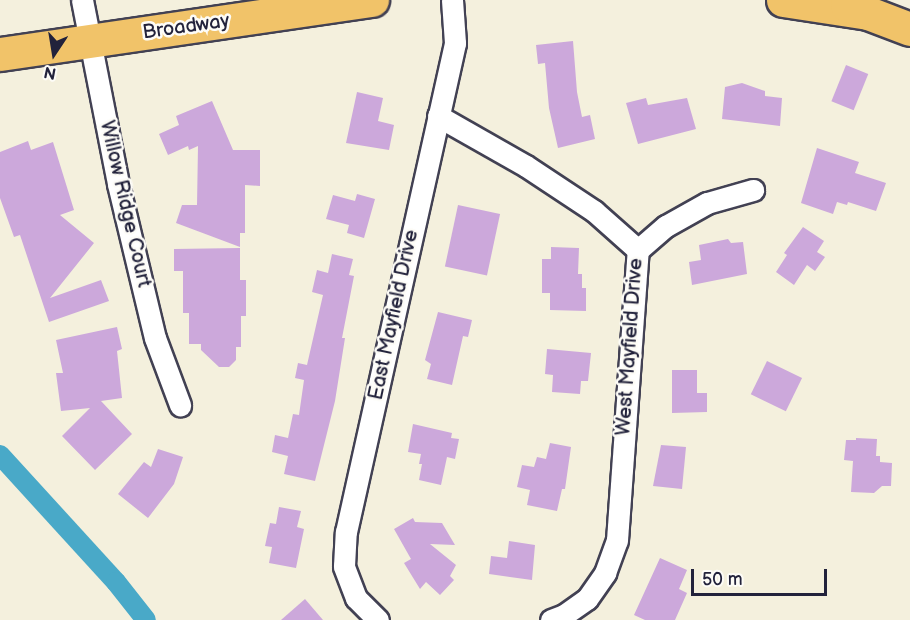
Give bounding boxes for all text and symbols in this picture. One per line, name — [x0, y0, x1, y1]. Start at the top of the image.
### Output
street label: Broadway — [141, 9, 231, 45]
north arrow — [24, 24, 84, 84]
text: N — [42, 62, 58, 83]
street label: Willow Ridge Court — [94, 118, 156, 290]
street label: East Mayfield Drive — [364, 228, 424, 402]
street label: West Mayfield Drive — [612, 257, 648, 437]
scale bar — [694, 557, 830, 595]
text: 50 m — [702, 569, 743, 590]

